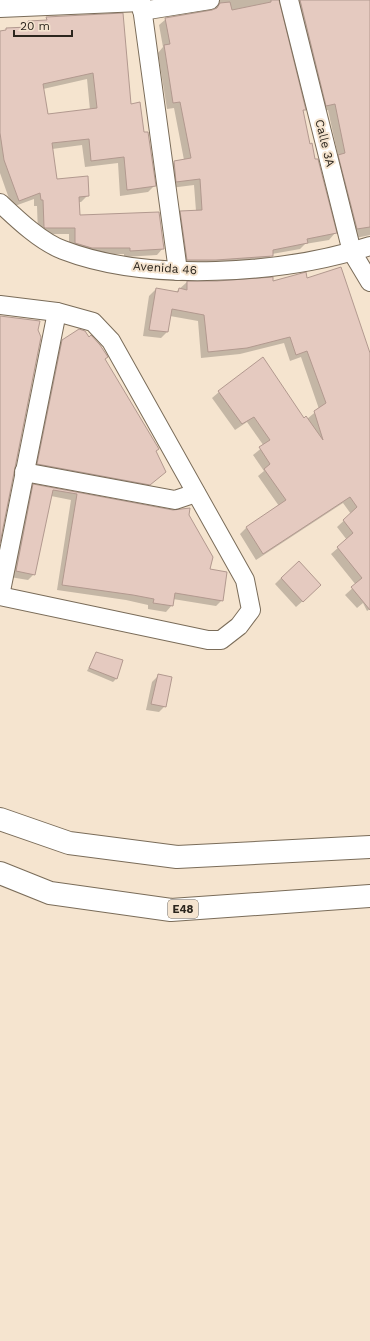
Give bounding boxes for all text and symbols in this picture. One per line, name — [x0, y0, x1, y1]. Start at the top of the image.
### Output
scale bar — [14, 12, 72, 38]
text: 20 m — [20, 19, 50, 33]
street label: Calle 3A — [312, 118, 338, 168]
street label: Avenida 46 — [133, 259, 197, 277]
road number: E48 — [168, 900, 198, 918]

